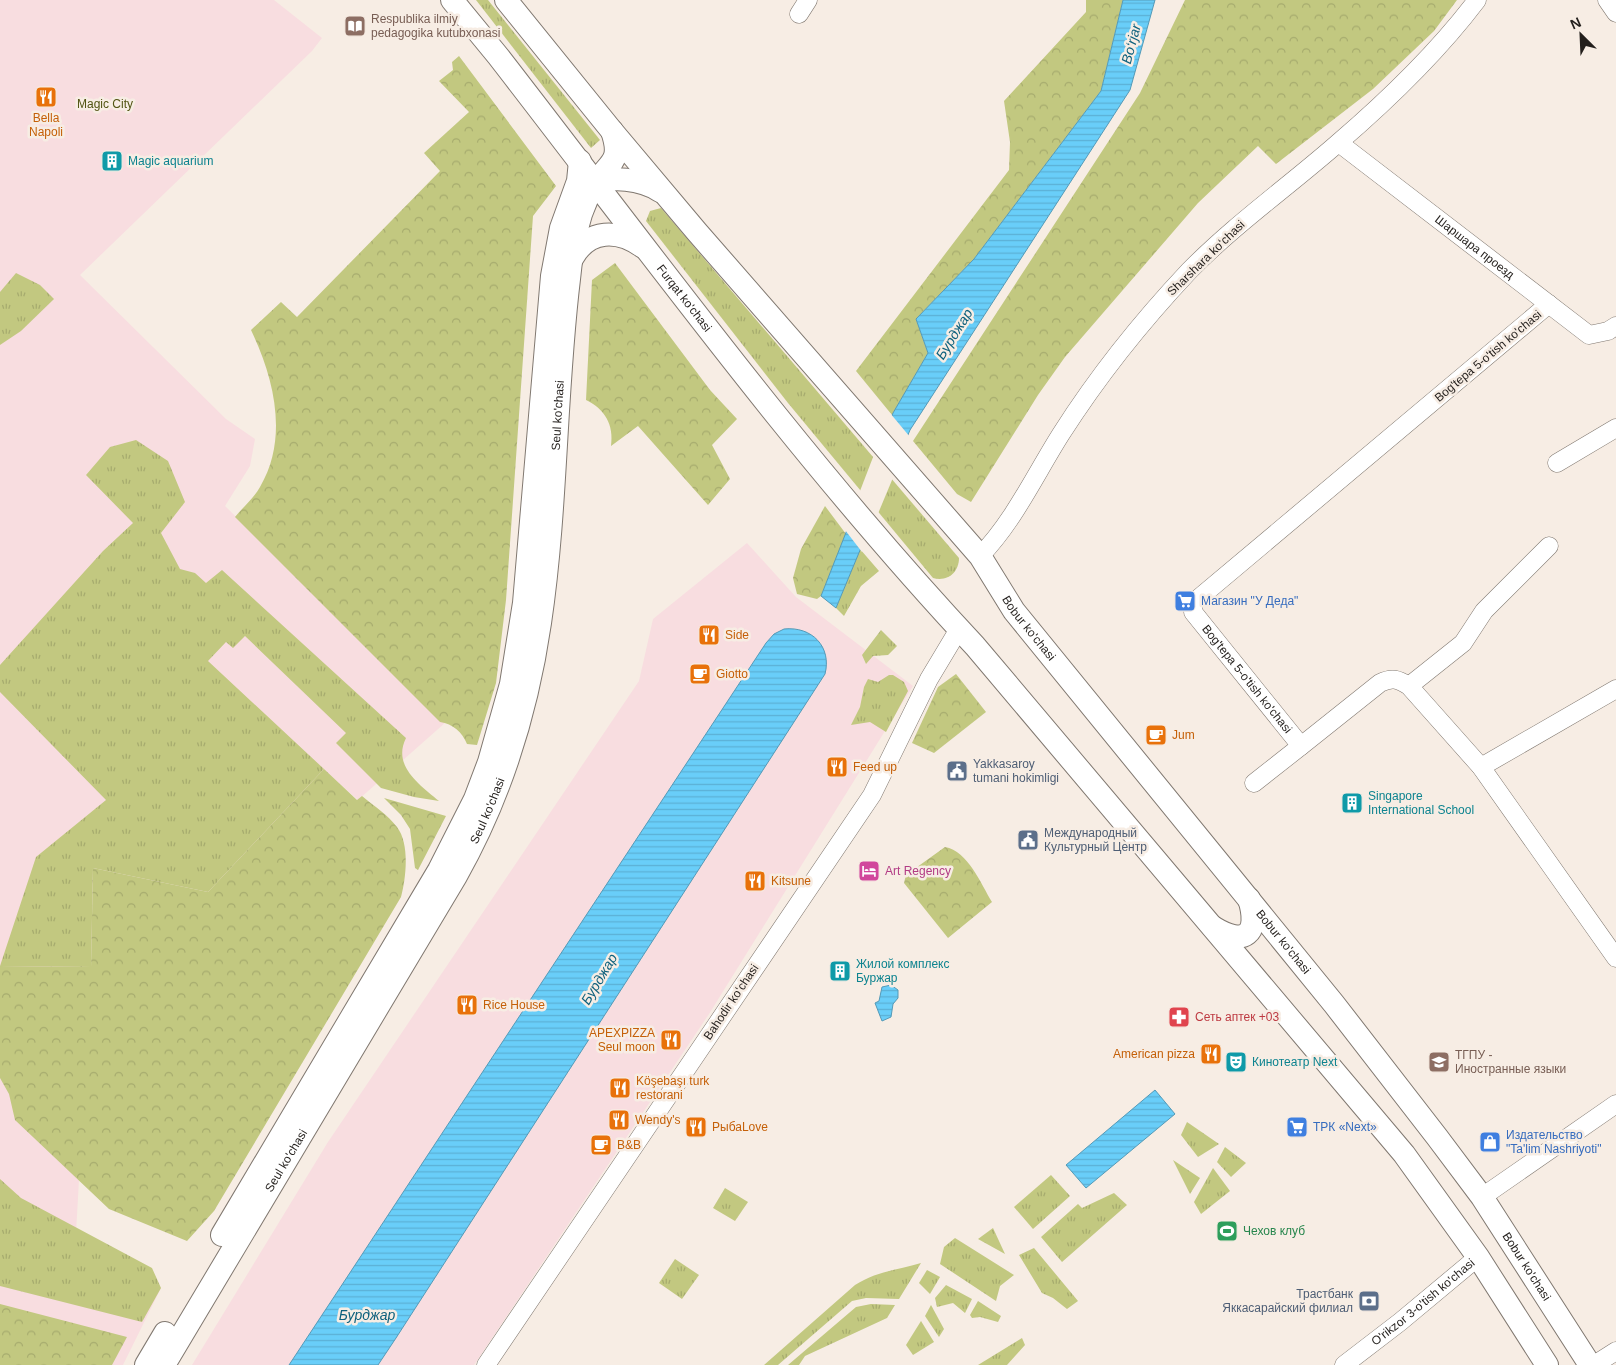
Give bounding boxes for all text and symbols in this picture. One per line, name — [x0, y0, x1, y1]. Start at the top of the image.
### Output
north arrow — [1556, 10, 1606, 60]
place label: Respublika ilmiy pedagogika kutubxonasi — [371, 12, 500, 40]
library icon: Respublika ilmiy pedagogika kutubxonasi — [343, 14, 367, 38]
text: N — [1568, 14, 1584, 32]
water label: Bo‘rjar — [1118, 21, 1144, 66]
restaurant icon: Bella Napoli — [34, 85, 58, 109]
park label: Magic City — [77, 97, 133, 111]
place label: Bella Napoli — [29, 111, 63, 139]
building icon: Magic aquarium — [100, 149, 124, 173]
place label: Magic aquarium — [128, 154, 213, 168]
street label: Шаршара проезд — [1432, 212, 1517, 282]
street label: Sharshara koʻchasi — [1164, 218, 1248, 298]
street label: Furqat ko'chasi — [654, 262, 715, 335]
water label: Бурджар — [932, 306, 976, 362]
street label: Bog'tepa 5-o'tish ko'chasi — [1432, 307, 1544, 405]
street label: Seul ko'chasi — [549, 380, 567, 451]
supermarket icon: Магазин "У Деда" — [1173, 589, 1197, 613]
street label: Bobur ko'chasi — [999, 593, 1058, 663]
place label: Магазин "У Деда" — [1201, 594, 1298, 608]
street label: Bog'tepa 5-o'tish ko'chasi — [1199, 622, 1295, 736]
restaurant icon: Side — [697, 623, 721, 647]
place label: Side — [725, 628, 749, 642]
cafe icon: Giotto — [688, 662, 712, 686]
place label: Giotto — [716, 667, 748, 681]
cafe icon: Jum — [1144, 723, 1168, 747]
place label: Jum — [1172, 728, 1195, 742]
restaurant icon: Feed up — [825, 755, 849, 779]
place label: Yakkasaroy tumani hokimligi — [973, 757, 1059, 785]
public building icon: Yakkasaroy tumani hokimligi — [945, 759, 969, 783]
place label: Feed up — [853, 760, 897, 774]
street label: Seul ko'chasi — [467, 776, 508, 846]
place label: Singapore International School — [1368, 789, 1474, 817]
building icon: Singapore International School — [1340, 791, 1364, 815]
place label: Международный Культурный Центр — [1044, 826, 1147, 854]
public building icon: Международный Культурный Центр — [1016, 828, 1040, 852]
hotel icon: Art Regency — [857, 859, 881, 883]
place label: Art Regency — [885, 864, 951, 878]
restaurant icon: Kitsune — [743, 869, 767, 893]
place label: Kitsune — [771, 874, 811, 888]
street label: Bobur ko'chasi — [1253, 907, 1314, 977]
water label: Бурджар — [578, 950, 621, 1007]
place label: Жилой комплекс Буржар — [856, 957, 950, 985]
building icon: Жилой комплекс Буржар — [828, 959, 852, 983]
street label: Bahodir koʻchasi — [701, 962, 761, 1042]
restaurant icon: Rice House — [455, 993, 479, 1017]
place label: Rice House — [483, 998, 545, 1012]
pharmacy icon: Сеть аптек +03 — [1167, 1005, 1191, 1029]
place label: Сеть аптек +03 — [1195, 1010, 1279, 1024]
place label: APEXPIZZA Seul moon — [589, 1026, 655, 1054]
restaurant icon: APEXPIZZA Seul moon — [659, 1028, 683, 1052]
restaurant icon: American pizza — [1199, 1042, 1223, 1066]
place label: American pizza — [1113, 1047, 1195, 1061]
place label: ТГПУ - Иностранные языки — [1455, 1048, 1566, 1076]
theatre icon: Кинотеатр Next — [1224, 1050, 1248, 1074]
school or university icon: ТГПУ - Иностранные языки — [1427, 1050, 1451, 1074]
place label: Кинотеатр Next — [1252, 1055, 1338, 1069]
place label: Köşebaşı turk restorani — [636, 1074, 710, 1102]
restaurant icon: Köşebaşı turk restorani — [608, 1076, 632, 1100]
restaurant icon: Wendy's — [607, 1108, 631, 1132]
place label: Wendy's — [635, 1113, 680, 1127]
restaurant icon: РыбаLove — [684, 1115, 708, 1139]
supermarket icon: ТРК «Next» — [1285, 1115, 1309, 1139]
place label: РыбаLove — [712, 1120, 768, 1134]
place label: ТРК «Next» — [1313, 1120, 1377, 1134]
street label: Seul ko'chasi — [262, 1127, 310, 1194]
place label: Издательство "Ta'lim Nashriyoti" — [1506, 1128, 1602, 1156]
shop icon: Издательство "Ta'lim Nashriyoti" — [1478, 1130, 1502, 1154]
cafe icon: B&B — [589, 1133, 613, 1157]
place label: B&B — [617, 1138, 641, 1152]
sports icon: Чехов клуб — [1215, 1219, 1239, 1243]
place label: Чехов клуб — [1243, 1224, 1305, 1238]
street label: Bobur ko'chasi — [1500, 1230, 1554, 1303]
street label: O'rikzor 3-o'tish ko'chasi — [1369, 1256, 1477, 1348]
place label: Трастбанк Яккасарайский филиал — [1222, 1287, 1354, 1315]
bank icon: Трастбанк Яккасарайский филиал — [1357, 1289, 1381, 1313]
water label: Бурджар — [339, 1307, 395, 1323]

